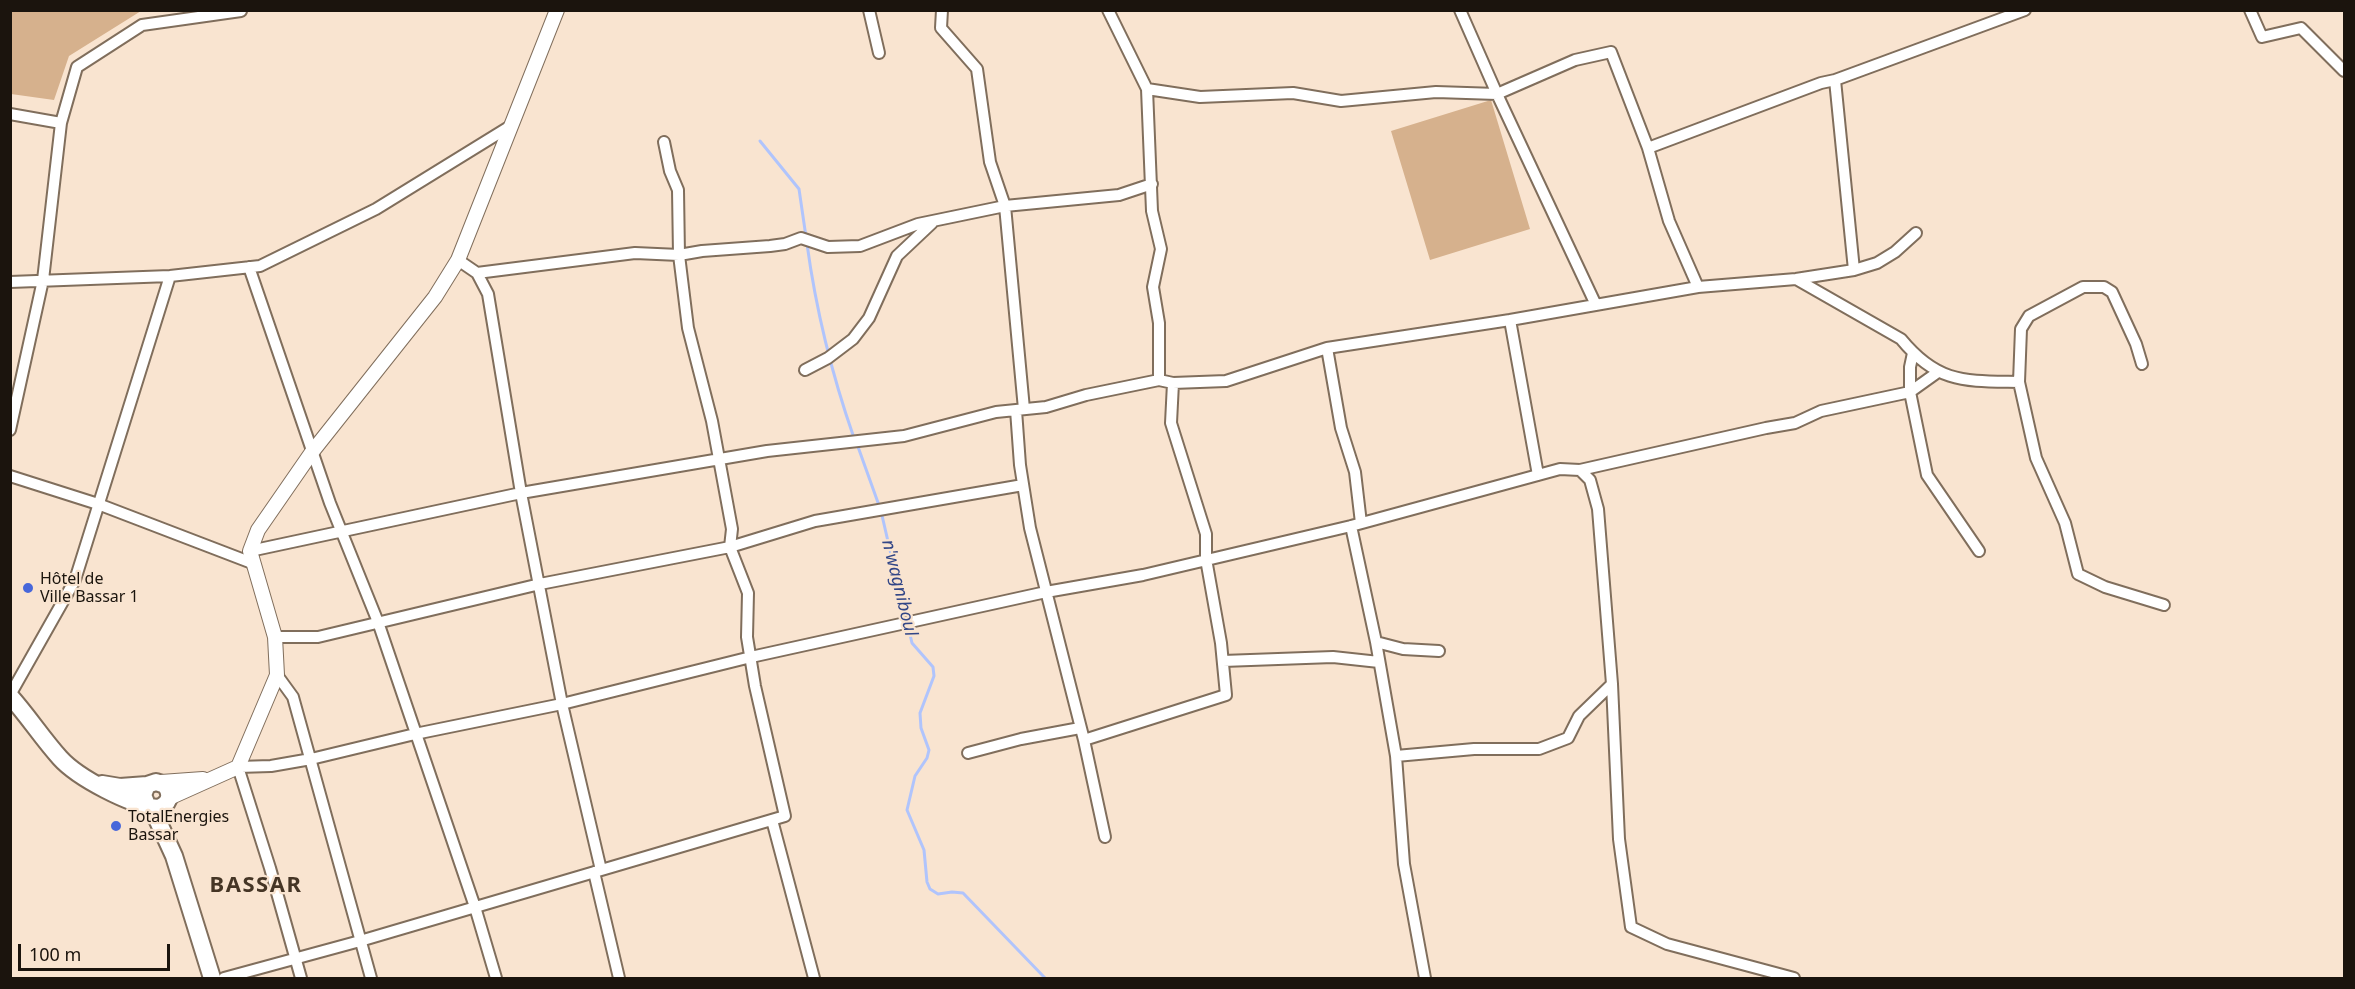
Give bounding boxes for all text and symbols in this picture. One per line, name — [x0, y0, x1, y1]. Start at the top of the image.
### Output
water label: n'wagniboul — [877, 537, 921, 639]
place label: Hôtel de Ville Bassar 1 — [40, 569, 139, 607]
marker: Hôtel de Ville Bassar 1 — [21, 581, 35, 595]
place label: TotalEnergies Bassar — [128, 807, 229, 845]
marker: TotalEnergies Bassar — [109, 819, 123, 833]
district label: BASSAR — [210, 873, 302, 899]
scale bar — [21, 932, 172, 970]
text: 100 m — [29, 942, 81, 966]

